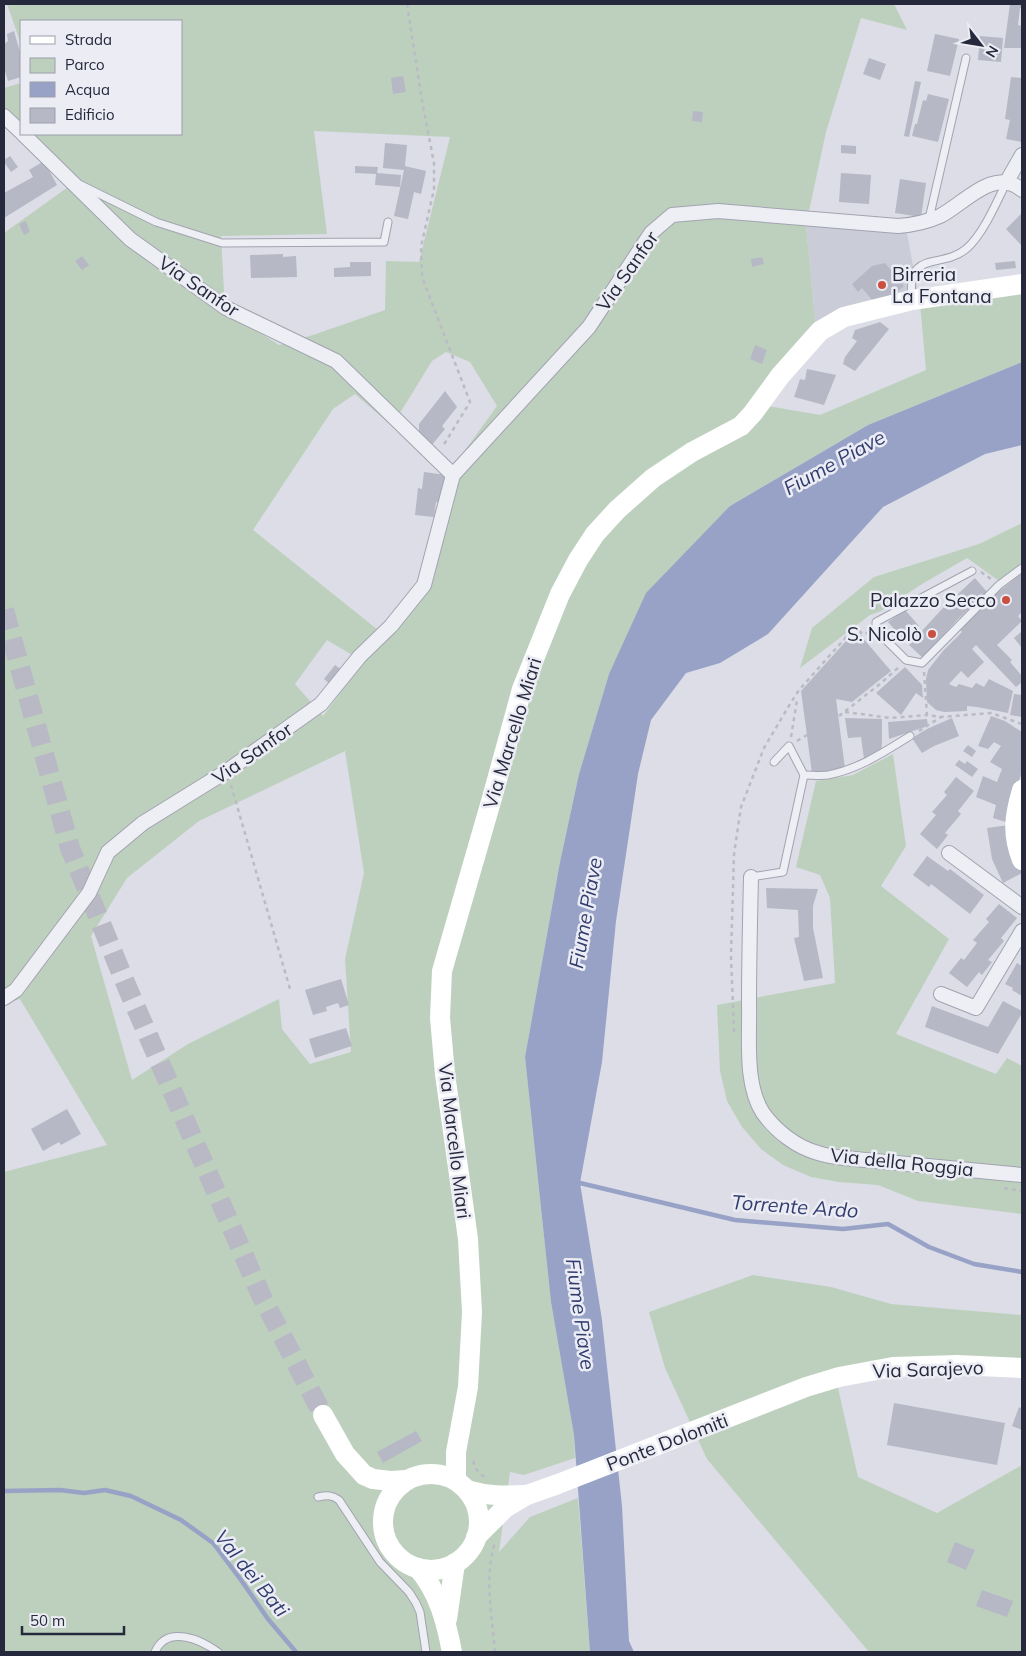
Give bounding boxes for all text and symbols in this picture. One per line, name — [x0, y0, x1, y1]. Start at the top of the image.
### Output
legend — [20, 20, 182, 135]
north arrow — [956, 20, 1006, 70]
text: Strada — [65, 30, 112, 49]
text: N — [982, 43, 1003, 61]
text: Parco — [65, 55, 105, 74]
text: Acqua — [65, 80, 110, 99]
text: Edificio — [65, 105, 115, 124]
street label: Via Sanfor — [591, 226, 663, 316]
street label: Via Sanfor — [154, 250, 244, 322]
place label: Birreria La Fontana — [892, 262, 992, 308]
marker: Birreria La Fontana — [876, 279, 888, 291]
water label: Fiume Piave — [779, 424, 889, 500]
place label: Palazzo Secco — [870, 588, 996, 612]
marker: Palazzo Secco — [1000, 594, 1012, 606]
place label: S. Nicolò — [847, 622, 922, 646]
marker: S. Nicolò — [926, 628, 938, 640]
street label: Via Marcello Miari — [478, 655, 546, 811]
street label: Via Sanfor — [207, 717, 297, 789]
water label: Fiume Piave — [563, 855, 607, 970]
street label: Via Marcello Miari — [434, 1062, 476, 1220]
street label: Via della Roggia — [829, 1143, 975, 1181]
water label: Torrente Ardo — [731, 1189, 859, 1223]
water label: Fiume Piave — [561, 1257, 601, 1371]
street label: Via Sarajevo — [872, 1355, 984, 1383]
street label: Ponte Dolomiti — [603, 1408, 731, 1476]
water label: Val dei Bati — [209, 1524, 295, 1622]
scale bar — [22, 1604, 125, 1636]
text: 50 m — [30, 1611, 65, 1630]

